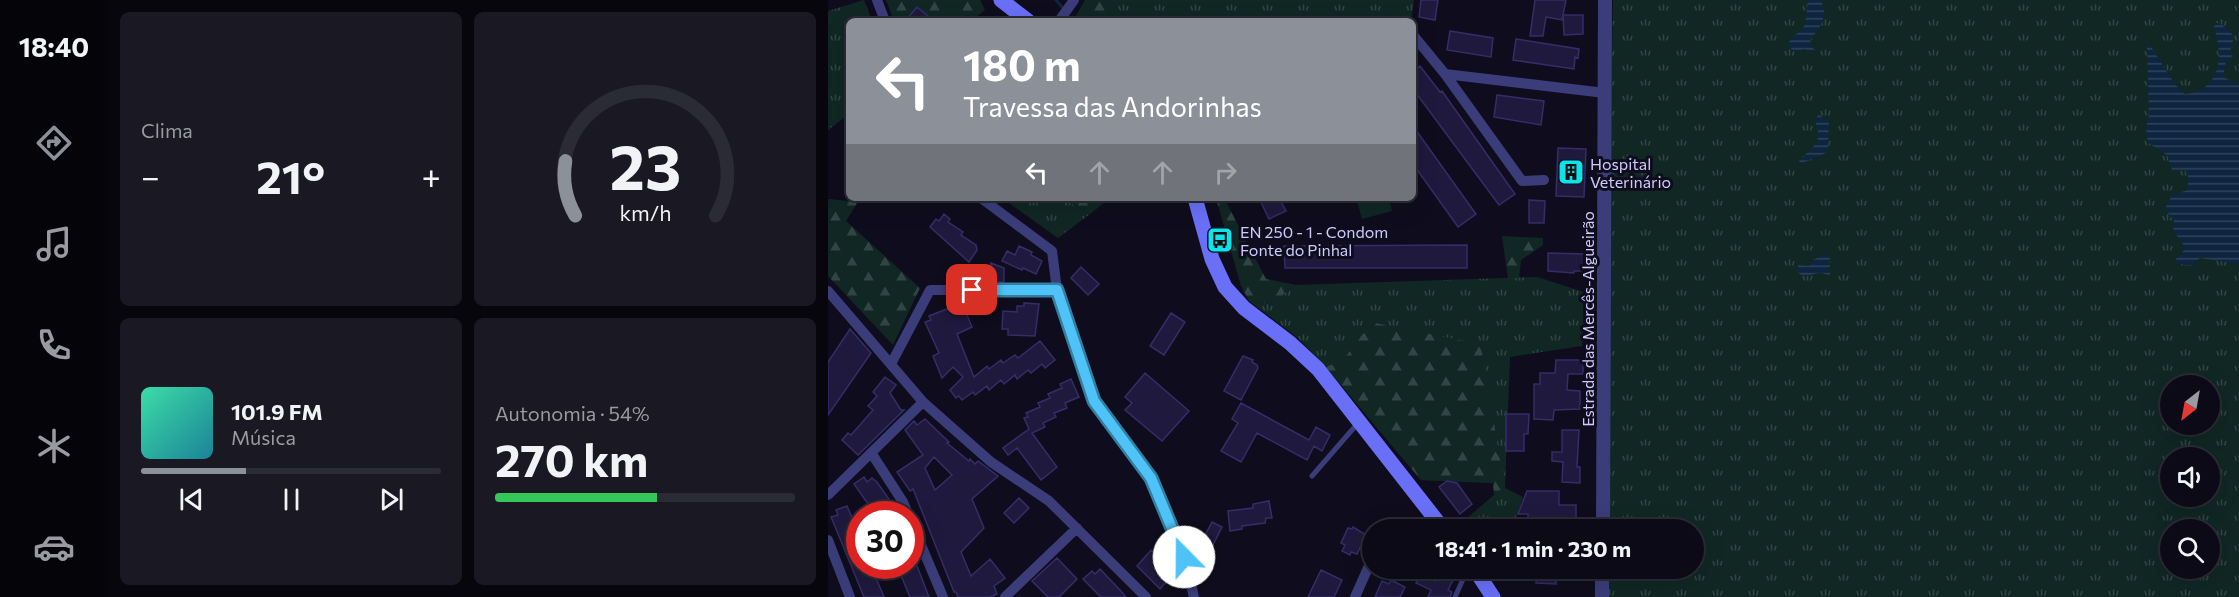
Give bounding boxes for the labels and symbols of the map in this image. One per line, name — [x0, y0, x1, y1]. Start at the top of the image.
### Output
place label: Hospital Veterinário — [1590, 154, 1671, 191]
building icon: Hospital Veterinário — [1556, 157, 1586, 187]
street label: Estrada das Mercês-Algueirão — [1578, 211, 1597, 427]
place label: EN 250 - 1 - Condom Fonte do Pinhal — [1240, 222, 1388, 259]
bus stop icon: EN 250 - 1 - Condom Fonte do Pinhal — [1205, 225, 1235, 255]
pin — [946, 264, 997, 315]
north arrow — [2160, 375, 2220, 435]
speed limit sign: 30 — [846, 501, 924, 579]
position arrow — [1152, 525, 1216, 589]

